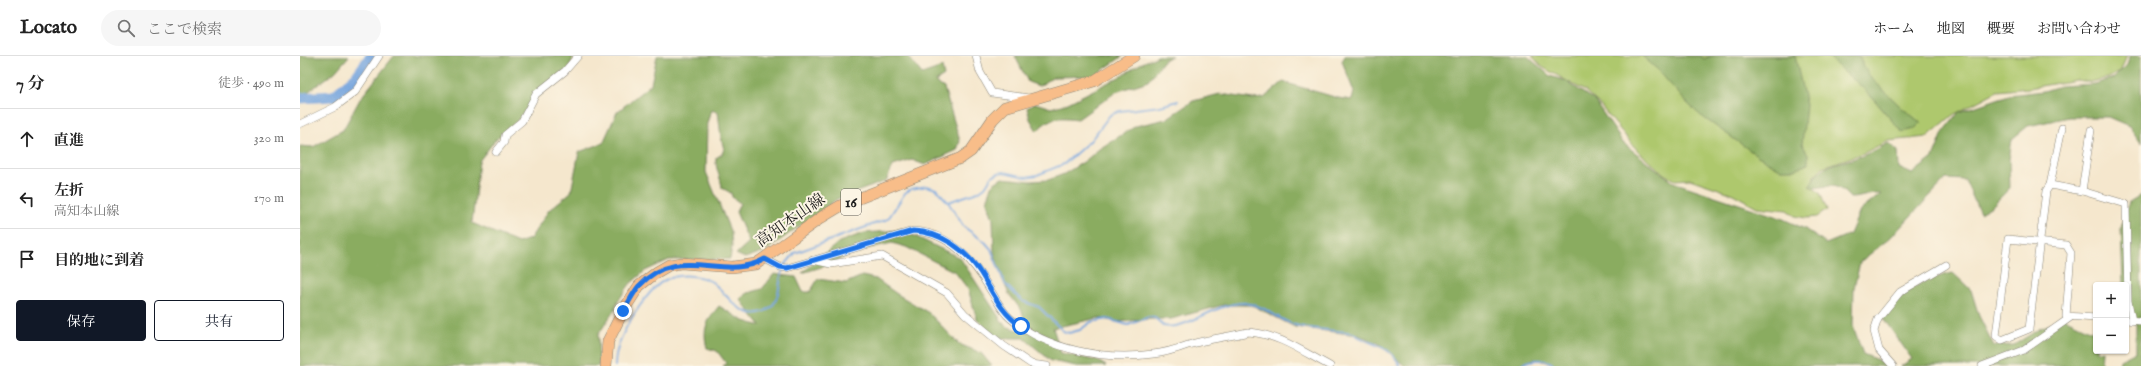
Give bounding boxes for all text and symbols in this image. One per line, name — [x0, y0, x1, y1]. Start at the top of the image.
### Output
search box — [101, 10, 381, 46]
text: Locato — [20, 16, 77, 40]
icon: search — [115, 17, 137, 39]
text: ここで検索 — [147, 20, 222, 39]
text: ホーム — [1873, 20, 1915, 38]
text: 地図 — [1937, 20, 1965, 38]
text: 概要 — [1987, 20, 2015, 38]
text: お問い合わせ — [2037, 20, 2121, 38]
text: 7 分 — [16, 74, 45, 95]
text: 徒歩 · 490 m — [218, 75, 284, 92]
icon: ahead — [16, 128, 38, 150]
text: 320 m — [254, 130, 284, 147]
text: 直進 — [54, 131, 84, 150]
text: 左折 — [54, 181, 84, 200]
icon: left — [16, 188, 38, 210]
road number: 16 — [841, 189, 861, 215]
text: 170 m — [254, 190, 284, 207]
street label: 高知本山線 — [752, 190, 830, 252]
text: 高知本山線 — [54, 203, 119, 220]
icon: arrive — [16, 248, 38, 270]
text: 目的地に到着 — [54, 251, 144, 270]
map controls — [2093, 282, 2129, 354]
button: + — [2093, 282, 2129, 318]
button: 保存 — [16, 300, 146, 341]
button: 共有 — [154, 300, 284, 341]
route end — [614, 302, 632, 320]
route start — [1012, 317, 1030, 335]
button: − — [2093, 318, 2129, 354]

